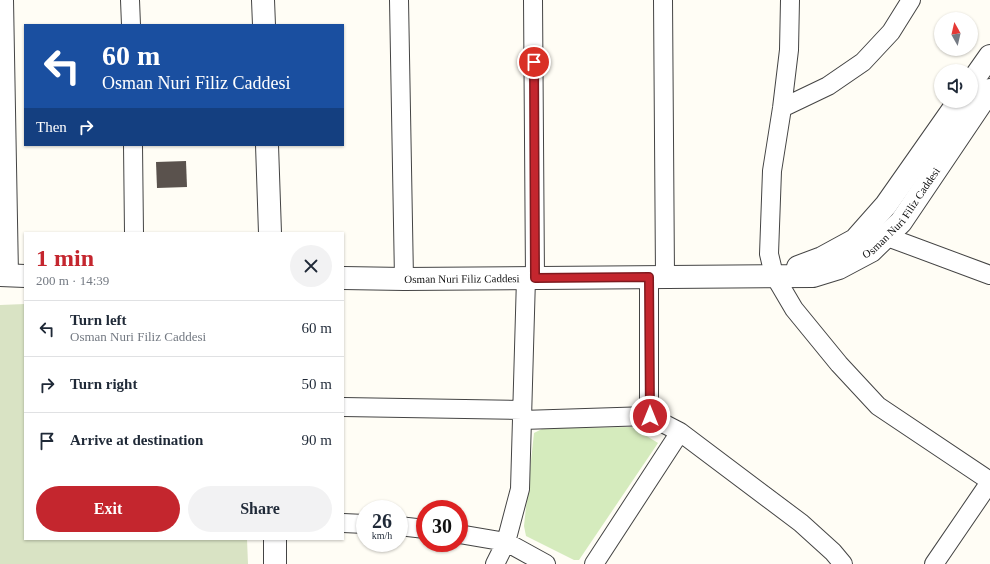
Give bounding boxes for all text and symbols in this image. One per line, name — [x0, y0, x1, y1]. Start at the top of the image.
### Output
north arrow — [934, 12, 978, 56]
map controls — [934, 12, 978, 108]
icon: left — [36, 40, 88, 92]
text: 60 m — [102, 40, 160, 71]
pin — [517, 45, 551, 79]
icon: arrive — [523, 51, 545, 73]
button: sound — [934, 64, 978, 108]
text: Osman Nuri Filiz Caddesi — [102, 73, 290, 93]
icon: right — [75, 116, 97, 138]
text: Then — [36, 119, 67, 135]
street label: Osman Nuri Filiz Caddesi — [860, 165, 942, 261]
text: 1 min — [36, 245, 94, 271]
button: close — [290, 245, 332, 287]
street label: Osman Nuri Filiz Caddesi — [404, 272, 520, 285]
text: 200 m · 14:39 — [36, 273, 109, 288]
text: Turn left — [70, 312, 127, 328]
icon: left — [36, 318, 58, 340]
text: 60 m — [302, 320, 332, 336]
text: Osman Nuri Filiz Caddesi — [70, 329, 206, 344]
icon: right — [36, 374, 58, 396]
text: Turn right — [70, 376, 137, 392]
text: 50 m — [302, 376, 332, 392]
position arrow — [629, 395, 671, 437]
icon: arrive — [36, 430, 58, 452]
text: Arrive at destination — [70, 432, 203, 448]
text: 90 m — [302, 432, 332, 448]
button: Exit — [36, 486, 180, 532]
button: Share — [188, 486, 332, 532]
speed limit sign: 30 — [416, 500, 468, 552]
text: 26 — [372, 510, 392, 532]
text: km/h — [372, 530, 392, 541]

